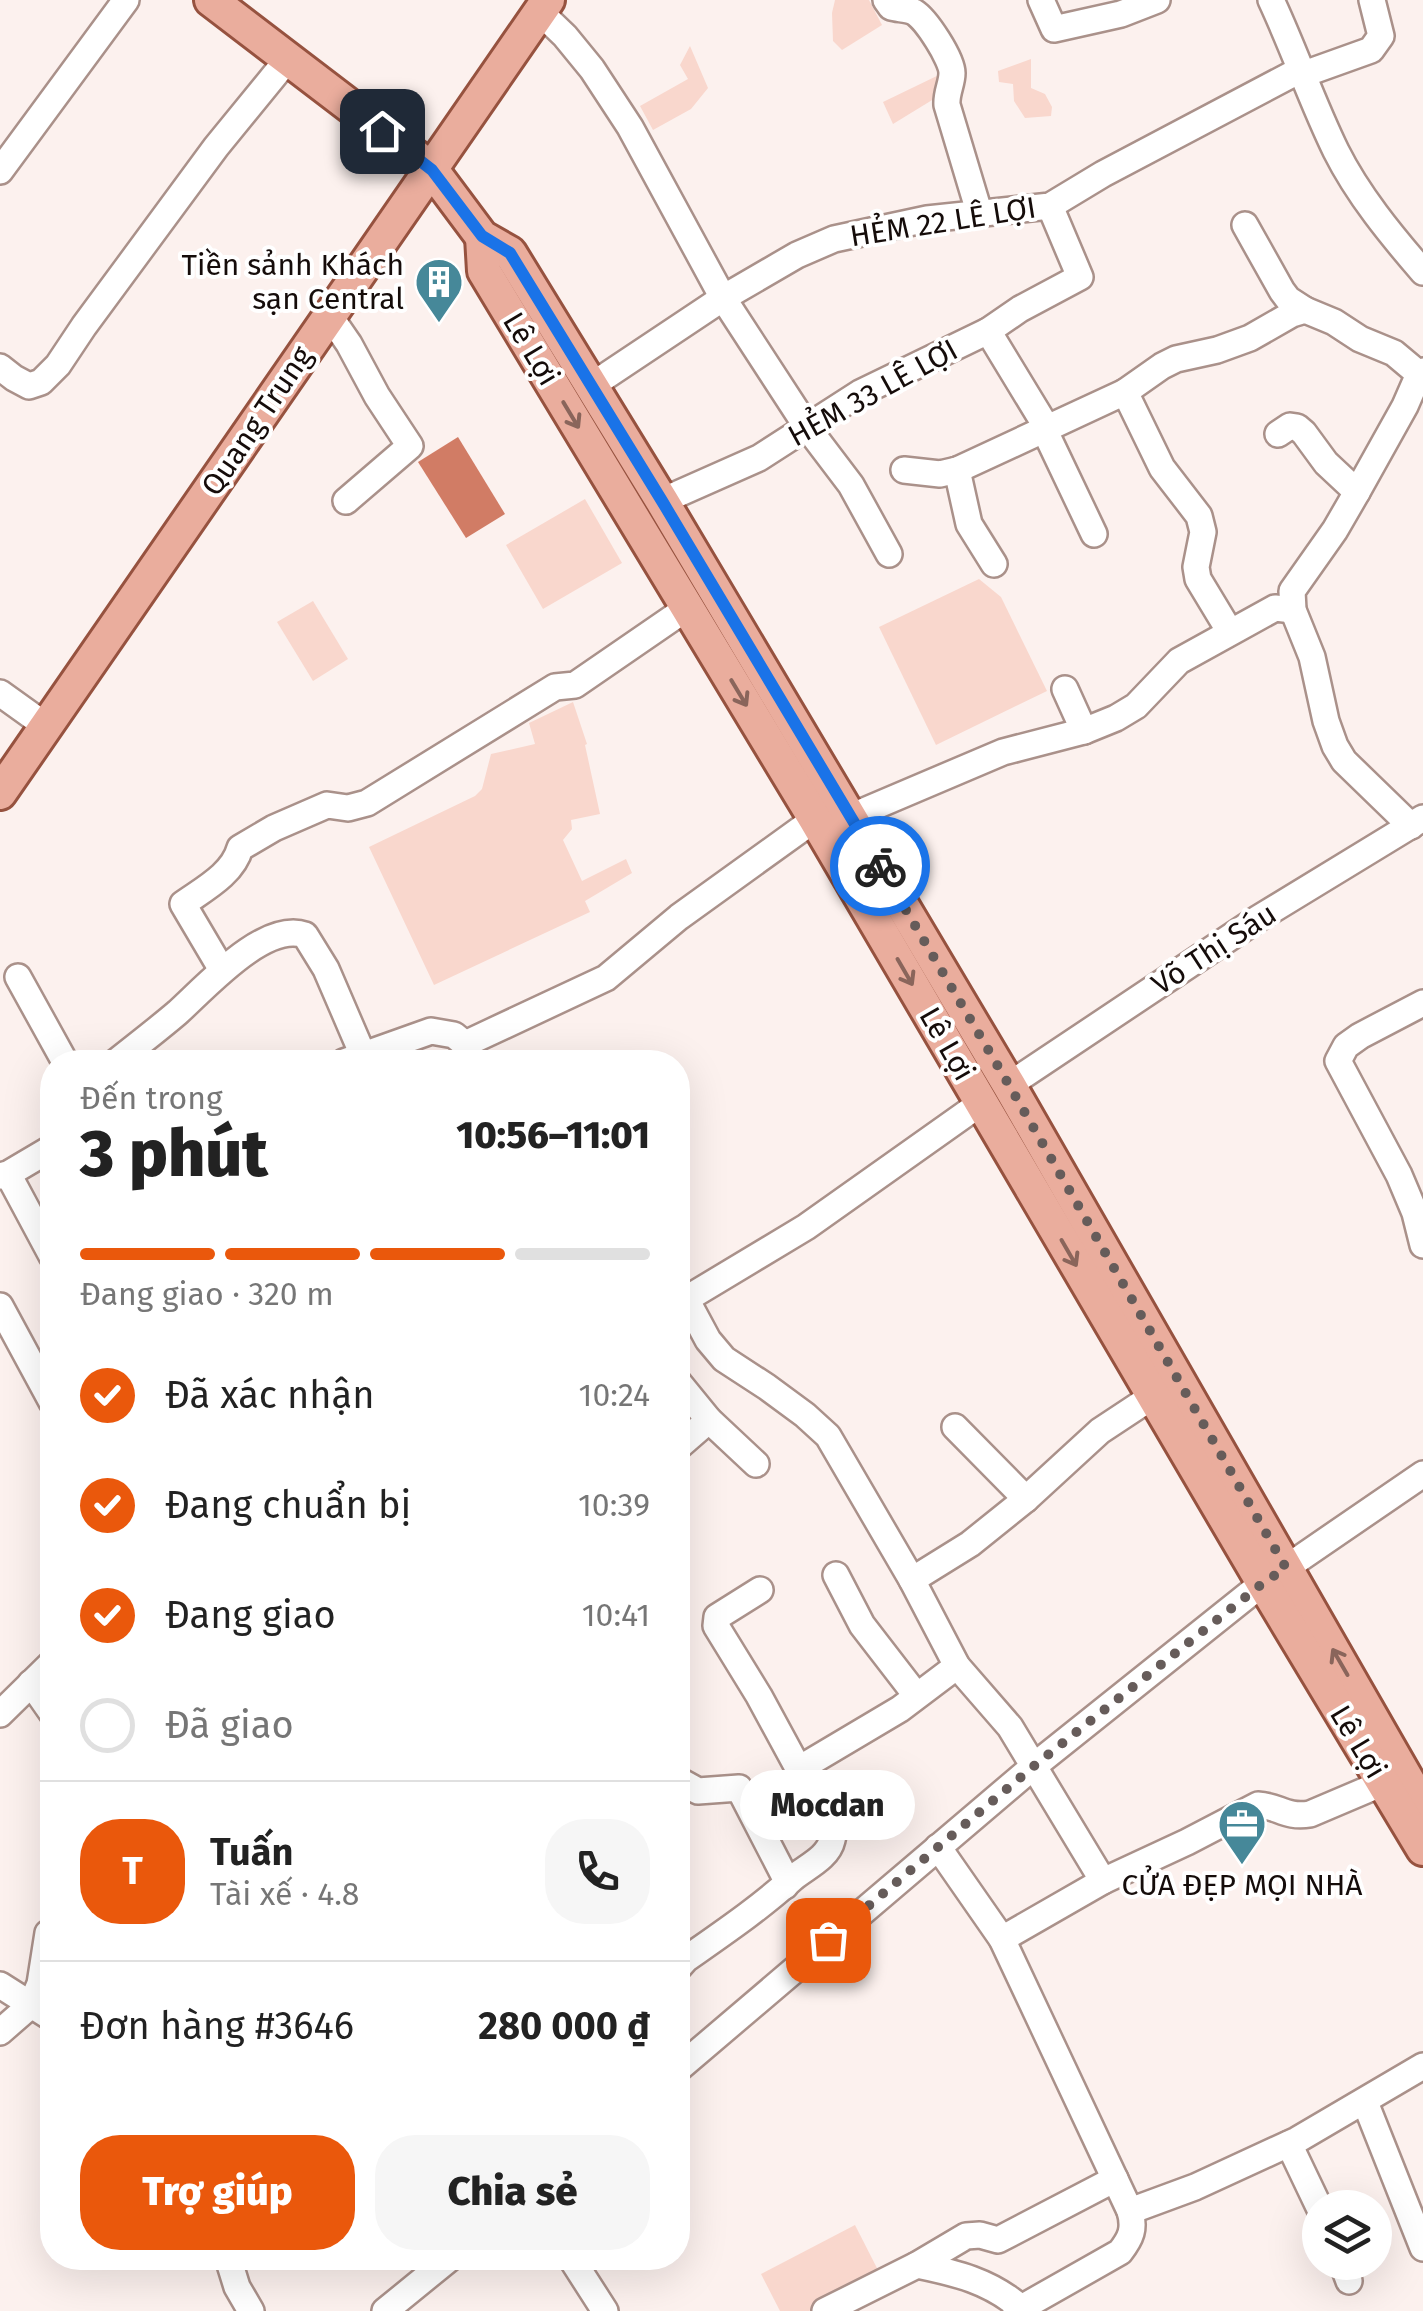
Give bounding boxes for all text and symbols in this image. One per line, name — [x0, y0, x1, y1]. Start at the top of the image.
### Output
pin — [340, 89, 425, 174]
icon: home — [355, 104, 410, 159]
street label: HẺM 22 LÊ LỢI — [847, 189, 1039, 254]
place label: Tiền sảnh Khách sạn Central — [182, 247, 404, 317]
building icon: Tiền sảnh Khách sạn Central — [413, 256, 465, 324]
street label: Lê Lợi — [495, 306, 567, 392]
street label: HẺM 33 LÊ LỢI — [782, 331, 964, 454]
street label: Quang Trung — [194, 339, 320, 503]
one-way arrow — [561, 400, 581, 429]
one-way arrow — [729, 678, 749, 707]
courier — [830, 816, 930, 916]
icon: bike — [853, 839, 908, 894]
street label: Võ Thị Sáu — [1145, 895, 1283, 1003]
one-way arrow — [895, 957, 915, 986]
street label: Lê Lợi — [912, 1001, 982, 1087]
text: Đến trong — [80, 1079, 223, 1117]
text: 10:56–11:01 — [456, 1112, 650, 1158]
text: 3 phút — [80, 1115, 268, 1193]
one-way arrow — [1059, 1238, 1079, 1267]
text: Đang giao · 320 m — [80, 1275, 334, 1313]
icon: check — [80, 1368, 135, 1423]
text: Đã xác nhận — [165, 1372, 375, 1418]
text: 10:24 — [579, 1376, 650, 1414]
icon: check — [80, 1478, 135, 1533]
text: Đang chuẩn bị — [165, 1482, 411, 1528]
text: 10:39 — [578, 1486, 650, 1524]
icon: check — [80, 1588, 135, 1643]
text: Đang giao — [165, 1592, 336, 1638]
text: 10:41 — [582, 1596, 650, 1634]
one-way arrow — [1329, 1648, 1349, 1677]
street label: Lê Lợi — [1322, 1699, 1394, 1785]
text: Đã giao — [165, 1702, 294, 1748]
callout: Mocdan — [740, 1770, 916, 1840]
text: Mocdan — [771, 1786, 884, 1824]
office icon: CỬA ĐẸP MỌI NHÀ — [1216, 1798, 1268, 1866]
button: phone — [545, 1819, 650, 1924]
text: Tuấn — [210, 1829, 294, 1875]
text: T — [122, 1848, 143, 1894]
place label: CỬA ĐẸP MỌI NHÀ — [1121, 1865, 1363, 1903]
text: Tài xế · 4.8 — [210, 1875, 360, 1913]
pin — [786, 1898, 871, 1983]
icon: bag — [801, 1913, 856, 1968]
text: Đơn hàng #3646 — [80, 2003, 354, 2049]
text: 280 000 ₫ — [478, 2003, 650, 2049]
button: Trợ giúp — [80, 2135, 355, 2250]
button: Chia sẻ — [375, 2135, 650, 2250]
map controls — [1302, 2190, 1392, 2280]
button: layers — [1302, 2190, 1392, 2280]

